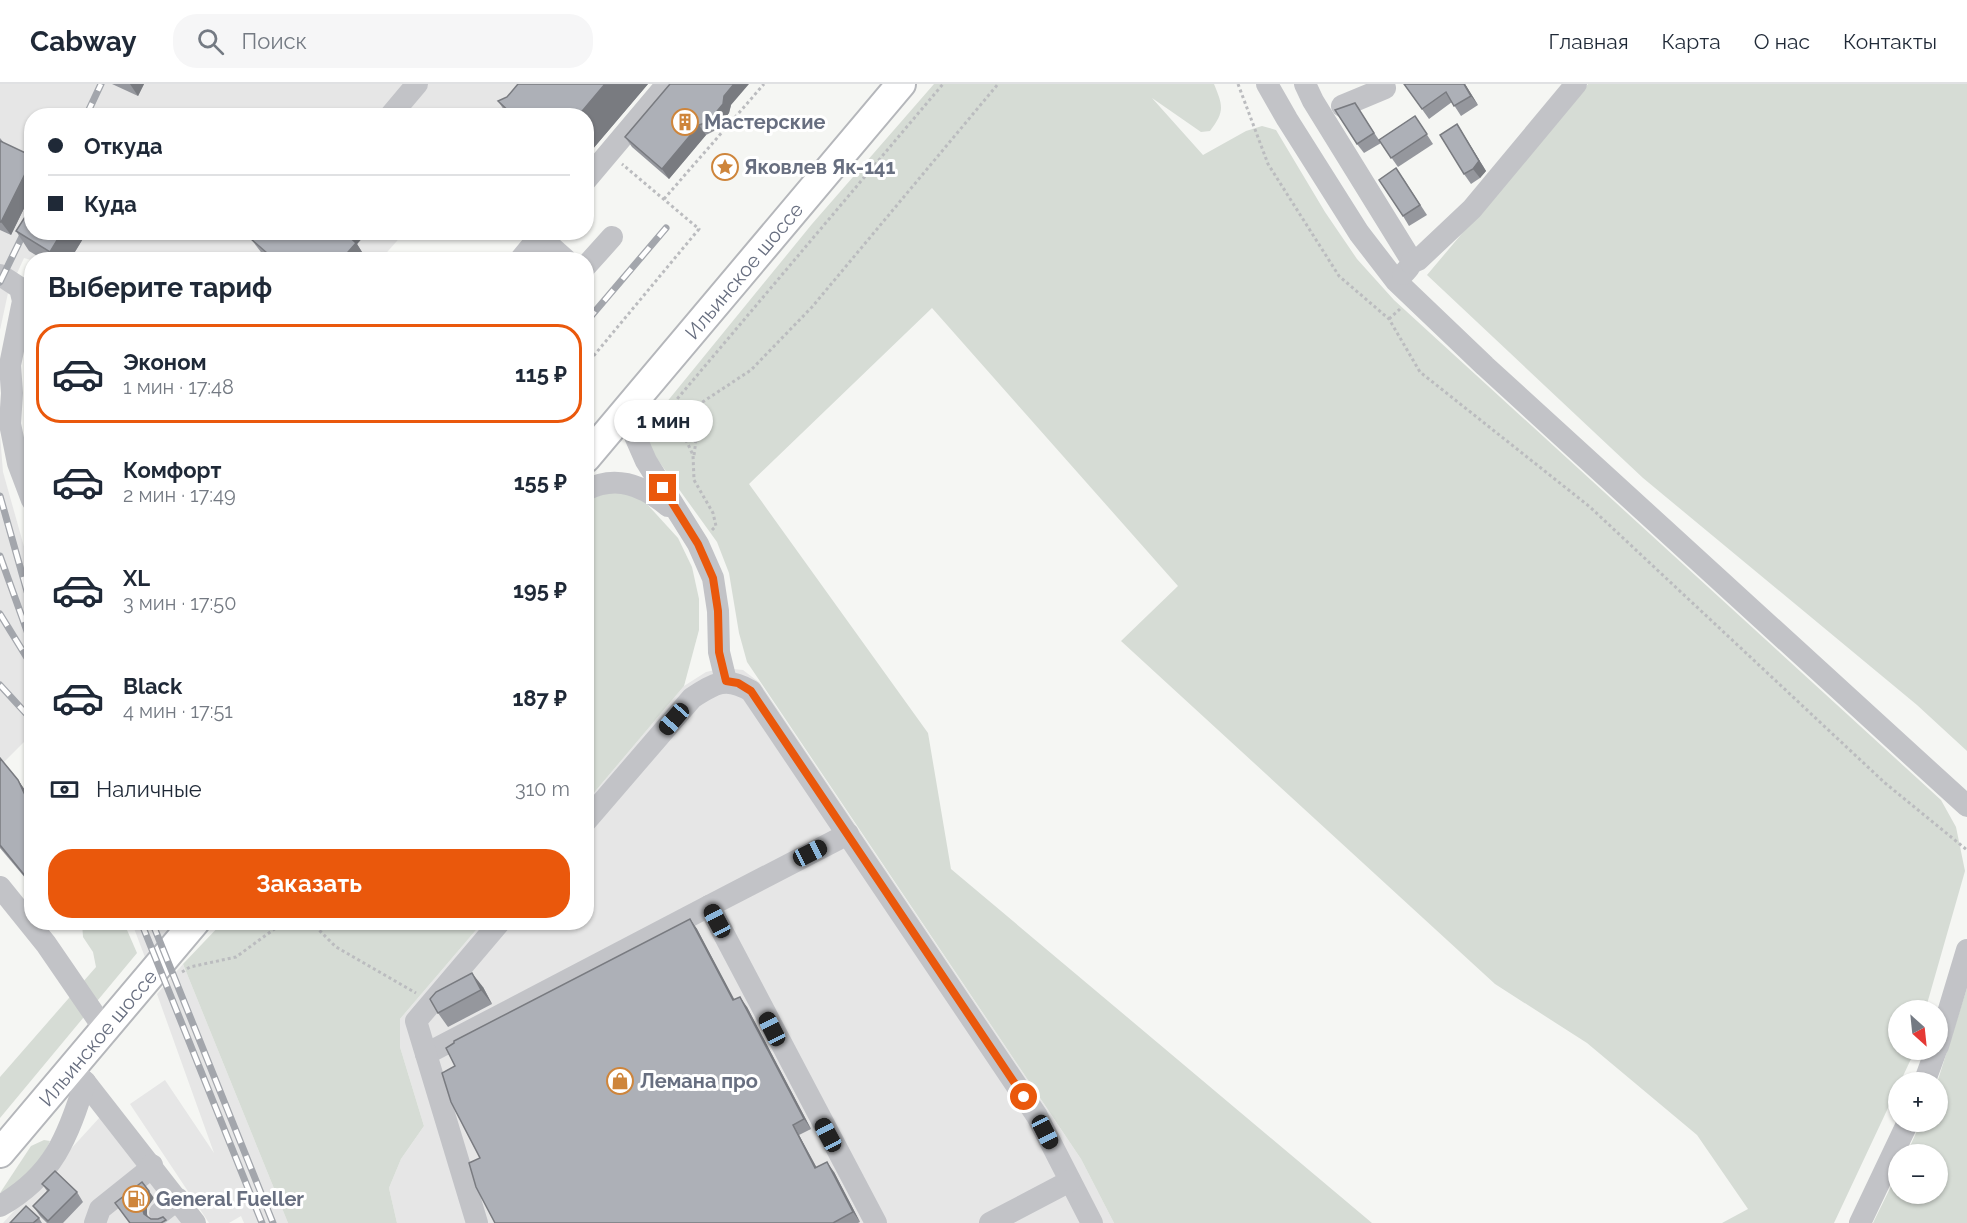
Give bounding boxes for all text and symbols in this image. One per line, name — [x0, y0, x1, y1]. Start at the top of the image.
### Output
search box — [173, 14, 593, 68]
text: Cabway — [30, 25, 137, 58]
icon: search — [194, 25, 227, 58]
text: Поиск — [242, 28, 307, 54]
text: Главная — [1549, 29, 1629, 54]
text: Карта — [1662, 29, 1721, 54]
text: О нас — [1754, 29, 1810, 54]
text: Контакты — [1843, 29, 1937, 54]
building icon: Мастерские — [670, 107, 700, 137]
place label: Мастерские — [704, 110, 825, 134]
text: Откуда — [84, 133, 163, 159]
place icon: Яковлев Як-141 — [710, 152, 740, 182]
place label: Яковлев Як-141 — [744, 155, 895, 179]
text: Куда — [84, 191, 137, 217]
street label: Ильинское шоссе — [680, 198, 808, 344]
text: Выберите тариф — [48, 272, 272, 303]
icon: car — [51, 347, 105, 401]
text: Эконом — [123, 349, 207, 375]
text: 115 ₽ — [515, 361, 567, 387]
text: 1 мин · 17:48 — [123, 375, 234, 399]
callout: 1 мин — [614, 401, 712, 443]
text: 1 мин — [637, 409, 690, 433]
icon: car — [51, 455, 105, 509]
text: Комфорт — [123, 457, 221, 483]
text: 155 ₽ — [514, 469, 567, 495]
route end — [649, 474, 676, 501]
text: 2 мин · 17:49 — [123, 483, 236, 507]
icon: car — [51, 563, 105, 617]
text: XL — [123, 565, 150, 591]
text: 195 ₽ — [513, 577, 567, 603]
text: 3 мин · 17:50 — [123, 591, 236, 615]
icon: car — [51, 671, 105, 725]
text: Black — [123, 673, 182, 699]
text: 187 ₽ — [512, 685, 567, 711]
text: 4 мин · 17:51 — [123, 699, 233, 723]
car — [655, 700, 693, 738]
icon: cash — [48, 773, 81, 806]
text: Наличные — [96, 776, 202, 802]
text: 310 m — [515, 777, 570, 801]
car — [790, 837, 830, 869]
button: Заказать — [48, 849, 570, 918]
car — [701, 901, 733, 941]
street label: Ильинское шоссе — [34, 965, 162, 1111]
north arrow — [1888, 1000, 1948, 1060]
map controls — [1888, 1000, 1948, 1204]
car — [756, 1009, 788, 1049]
shop icon: Лемана про — [605, 1066, 635, 1096]
place label: Лемана про — [640, 1069, 758, 1093]
button: + — [1888, 1072, 1948, 1132]
route start — [1010, 1083, 1037, 1110]
car — [1029, 1112, 1061, 1152]
car — [812, 1115, 844, 1155]
button: − — [1888, 1144, 1948, 1204]
fuel station icon: General Fueller — [121, 1184, 151, 1214]
place label: General Fueller — [156, 1187, 304, 1211]

